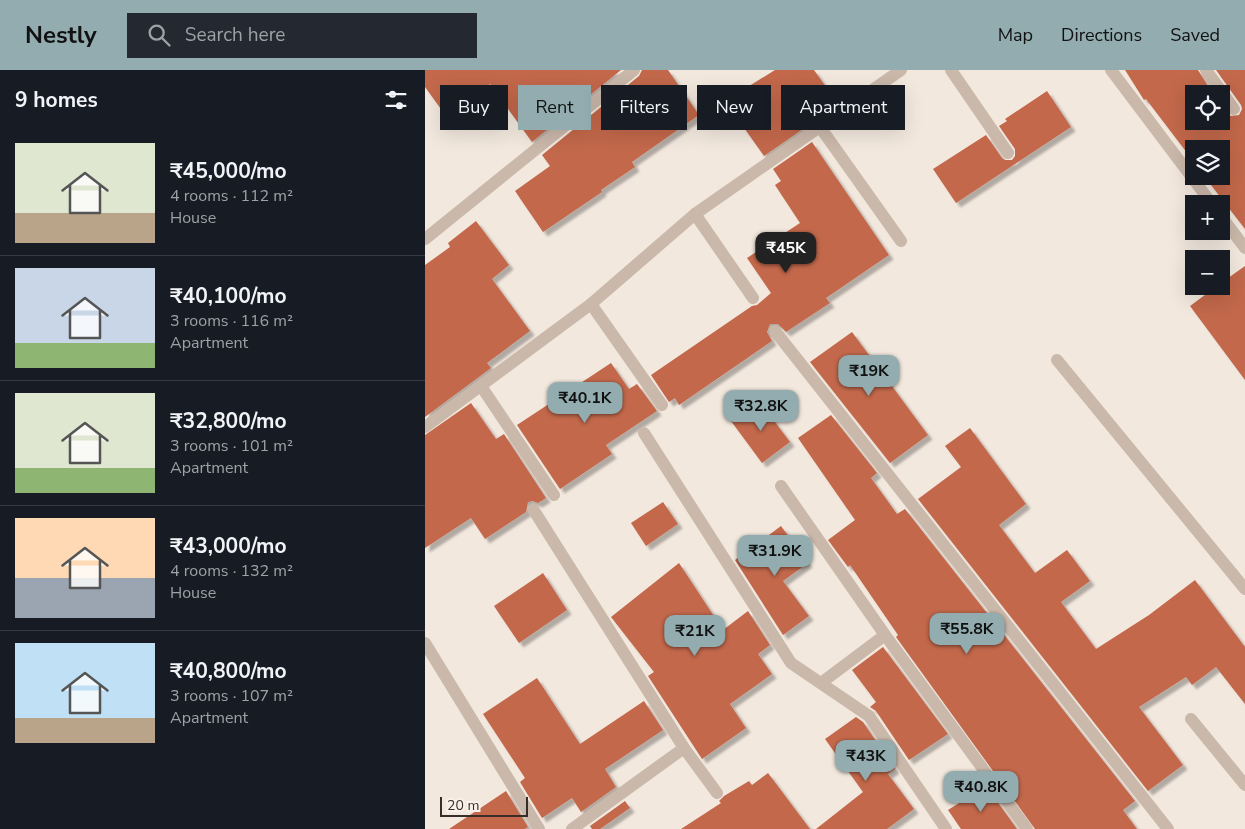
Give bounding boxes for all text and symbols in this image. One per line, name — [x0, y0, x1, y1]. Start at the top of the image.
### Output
search box — [127, 13, 477, 58]
text: Nestly — [25, 19, 97, 51]
icon: search — [145, 21, 173, 49]
text: Search here — [185, 22, 285, 48]
text: Map — [998, 23, 1033, 47]
text: Directions — [1061, 23, 1142, 47]
text: Saved — [1170, 23, 1220, 47]
chip: Buy — [440, 85, 508, 130]
chip: Rent — [518, 85, 591, 130]
chip: Filters — [601, 85, 687, 130]
chip: New — [697, 85, 771, 130]
chip: Apartment — [781, 85, 905, 130]
map controls — [1185, 85, 1230, 295]
button: locate — [1185, 85, 1230, 130]
text: 9 homes — [15, 86, 98, 114]
icon: filters — [382, 86, 410, 114]
button: layers — [1185, 140, 1230, 185]
text: ₹45,000/mo — [170, 157, 287, 185]
icon: home — [55, 163, 115, 223]
text: 4 rooms · 112 m² — [170, 185, 293, 207]
button: + — [1185, 195, 1230, 240]
text: House — [170, 207, 216, 229]
pin: ₹45K — [756, 232, 816, 274]
text: ₹45K — [766, 237, 806, 259]
button: − — [1185, 250, 1230, 295]
text: ₹40,100/mo — [170, 282, 287, 310]
icon: home — [55, 288, 115, 348]
text: 3 rooms · 116 m² — [170, 310, 293, 332]
text: Apartment — [170, 332, 248, 354]
pin: ₹19K — [839, 354, 899, 397]
text: ₹19K — [849, 360, 889, 382]
pin: ₹40.1K — [544, 382, 626, 424]
text: ₹40.1K — [559, 387, 612, 409]
pin: ₹32.8K — [720, 390, 802, 432]
text: ₹32.8K — [735, 395, 788, 417]
text: ₹32,800/mo — [170, 407, 287, 435]
icon: home — [55, 413, 115, 473]
text: 3 rooms · 101 m² — [170, 435, 293, 457]
text: Apartment — [170, 457, 248, 479]
text: ₹43,000/mo — [170, 532, 287, 560]
pin: ₹31.9K — [734, 534, 816, 577]
icon: home — [55, 538, 115, 598]
text: ₹31.9K — [749, 540, 802, 562]
text: 4 rooms · 132 m² — [170, 560, 293, 582]
text: House — [170, 582, 216, 604]
pin: ₹55.8K — [926, 612, 1008, 655]
pin: ₹21K — [665, 614, 725, 657]
text: ₹55.8K — [941, 618, 994, 640]
text: ₹21K — [675, 620, 715, 642]
text: ₹40,800/mo — [170, 657, 287, 685]
icon: home — [55, 663, 115, 723]
text: 3 rooms · 107 m² — [170, 685, 293, 707]
text: Apartment — [170, 707, 248, 729]
pin: ₹43K — [836, 740, 896, 782]
text: ₹43K — [846, 745, 886, 767]
pin: ₹40.8K — [940, 770, 1022, 813]
text: ₹40.8K — [955, 776, 1008, 798]
scale bar — [440, 794, 527, 817]
text: 20 m — [447, 796, 479, 815]

